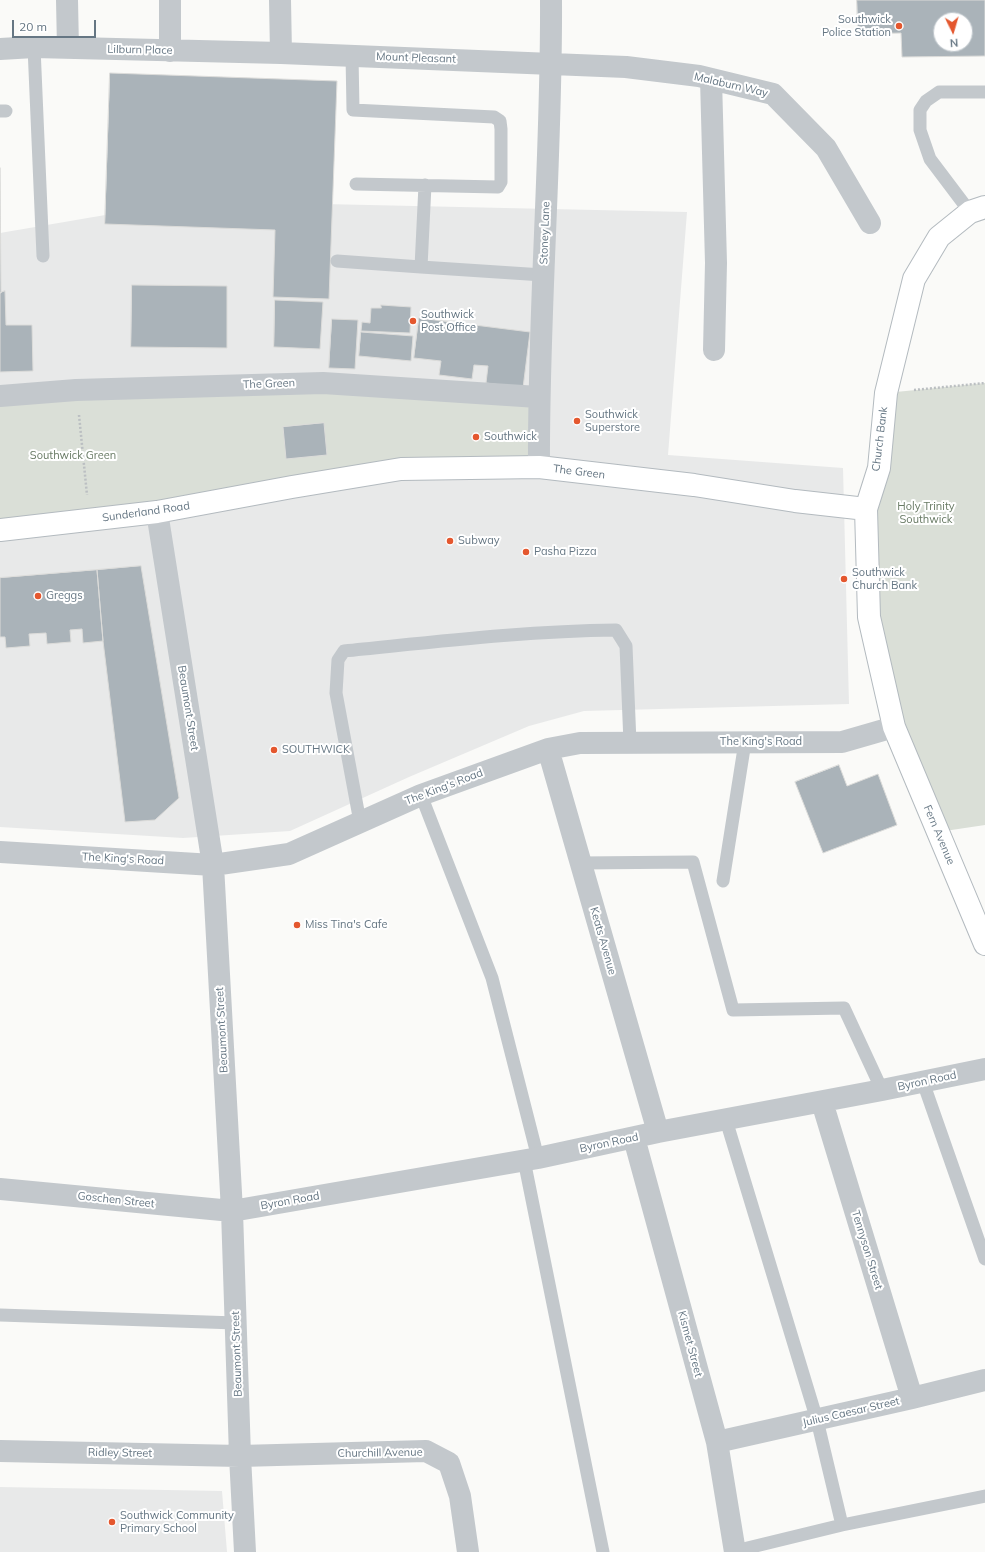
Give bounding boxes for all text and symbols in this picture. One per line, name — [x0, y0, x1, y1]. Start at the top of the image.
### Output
scale bar — [14, 12, 98, 38]
north arrow — [933, 12, 973, 52]
place label: Southwick Police Station — [822, 13, 891, 39]
text: 20 m — [19, 19, 47, 34]
marker: Southwick Police Station — [894, 21, 904, 31]
text: N — [949, 36, 959, 50]
street label: Lilburn Place — [107, 43, 173, 57]
street label: Mount Pleasant — [376, 50, 456, 66]
street label: Malaburn Way — [693, 70, 769, 100]
street label: Stoney Lane — [537, 201, 553, 265]
place label: Southwick Post Office — [421, 308, 476, 334]
marker: Southwick Post Office — [408, 316, 418, 326]
street label: The Green — [243, 376, 295, 392]
street label: Church Bank — [869, 406, 891, 472]
place label: Southwick Superstore — [585, 408, 640, 434]
marker: Southwick Superstore — [572, 416, 582, 426]
place label: Southwick — [484, 430, 537, 444]
marker: Southwick — [471, 432, 481, 442]
park label: Southwick Green — [30, 449, 116, 463]
street label: The Green — [552, 462, 606, 482]
street label: Sunderland Road — [101, 499, 191, 525]
park label: Holy Trinity Southwick — [897, 500, 955, 526]
place label: Subway — [458, 534, 500, 548]
marker: Subway — [445, 536, 455, 546]
place label: Pasha Pizza — [534, 545, 597, 559]
marker: Pasha Pizza — [521, 547, 531, 557]
place label: Southwick Church Bank — [852, 566, 917, 592]
marker: Southwick Church Bank — [839, 574, 849, 584]
place label: Greggs — [46, 589, 83, 603]
marker: Greggs — [33, 591, 43, 601]
street label: Beaumont Street — [175, 665, 201, 751]
street label: The King's Road — [720, 735, 802, 749]
place label: SOUTHWICK — [282, 743, 350, 757]
marker: SOUTHWICK — [269, 745, 279, 755]
street label: The King's Road — [403, 766, 485, 808]
street label: Fern Avenue — [921, 803, 957, 867]
street label: The King's Road — [82, 850, 164, 868]
street label: Keats Avenue — [587, 906, 619, 976]
place label: Miss Tina's Cafe — [305, 918, 387, 932]
marker: Miss Tina's Cafe — [292, 920, 302, 930]
street label: Beaumont Street — [213, 987, 231, 1073]
street label: Byron Road — [896, 1068, 958, 1094]
street label: Byron Road — [578, 1130, 640, 1156]
street label: Goschen Street — [77, 1189, 155, 1211]
street label: Byron Road — [259, 1189, 321, 1213]
street label: Tennyson Street — [849, 1209, 885, 1291]
street label: Kismet Street — [675, 1310, 705, 1378]
street label: Beaumont Street — [229, 1311, 245, 1397]
street label: Julius Caesar Street — [801, 1394, 901, 1430]
street label: Ridley Street — [88, 1446, 152, 1460]
street label: Churchill Avenue — [337, 1446, 423, 1460]
place label: Southwick Community Primary School — [120, 1509, 234, 1535]
marker: Southwick Community Primary School — [107, 1517, 117, 1527]

